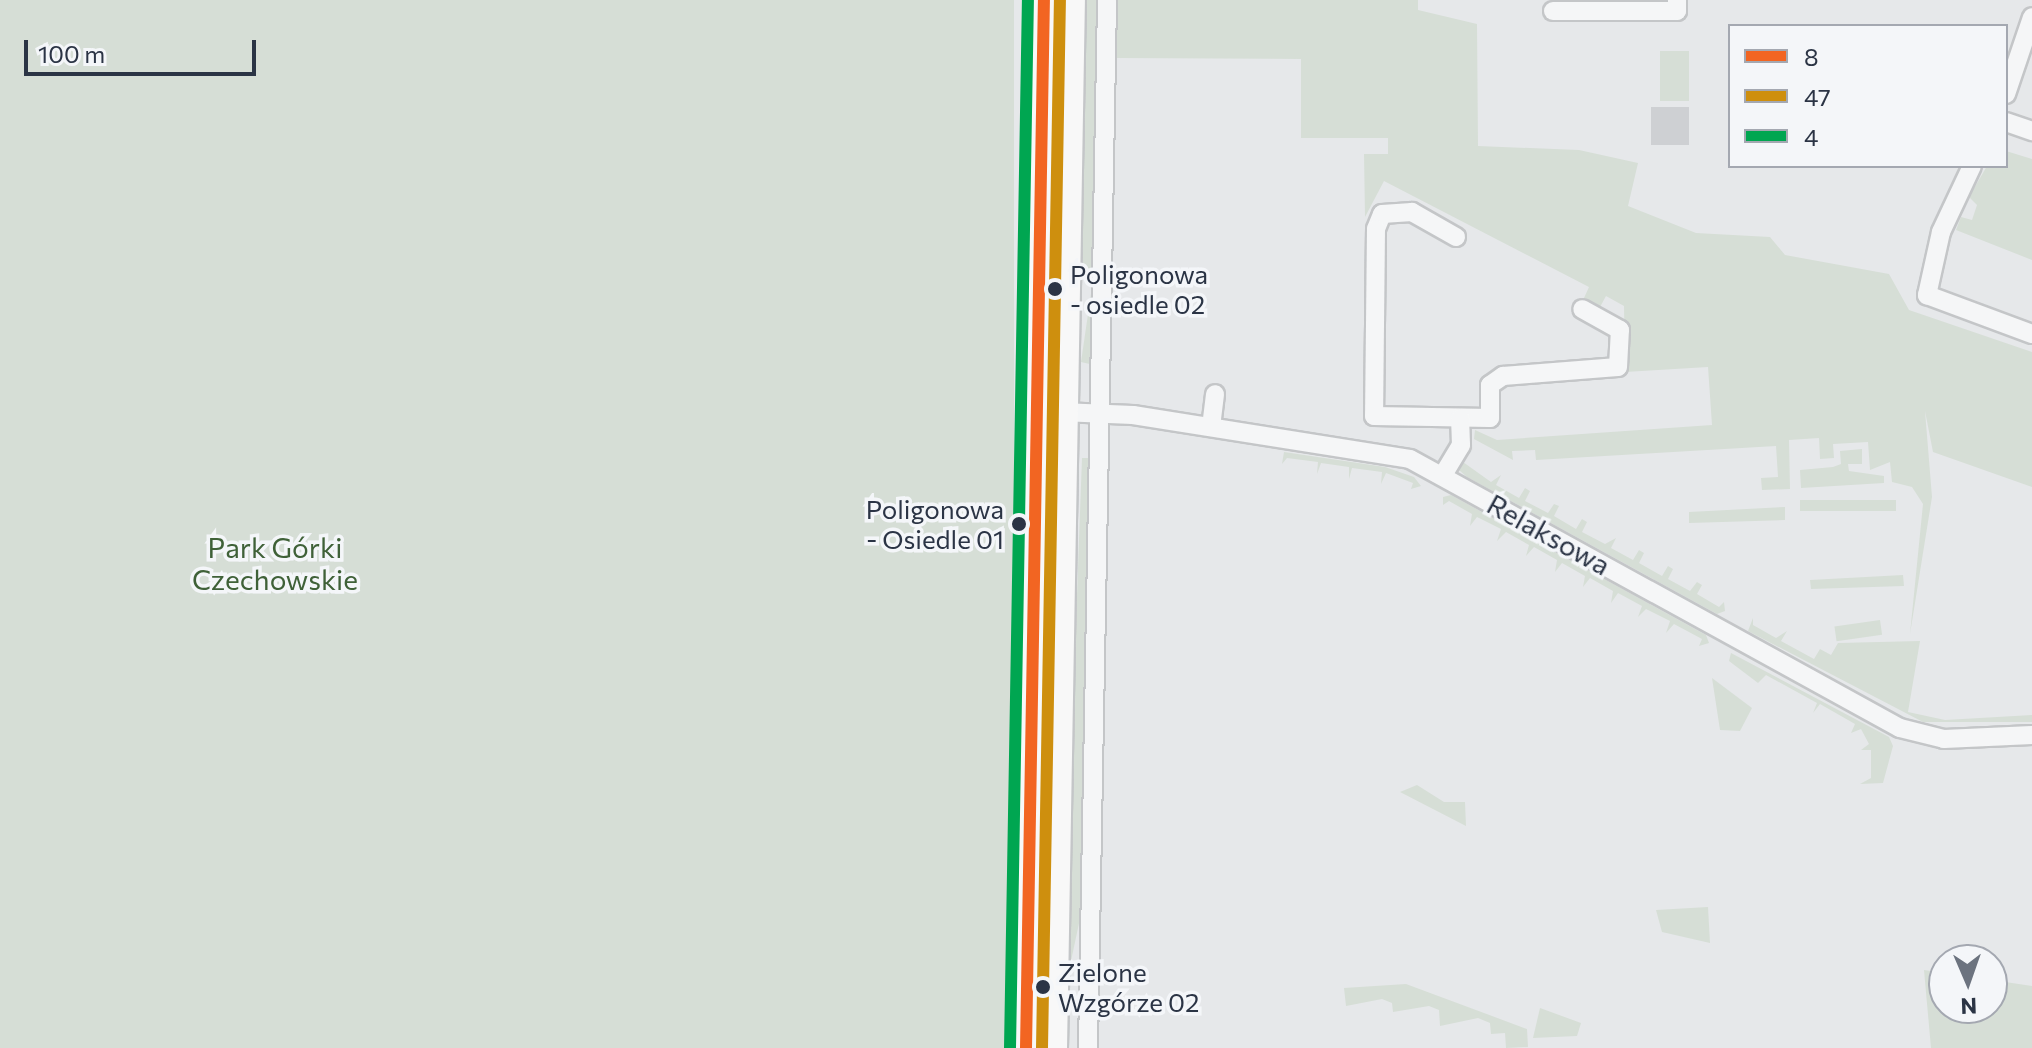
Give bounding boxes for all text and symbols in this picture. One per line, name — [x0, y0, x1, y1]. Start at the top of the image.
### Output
scale bar — [28, 24, 260, 74]
legend — [1728, 24, 2008, 168]
text: 100 m — [38, 39, 105, 68]
text: 8 — [1804, 42, 1819, 71]
text: 47 — [1804, 82, 1831, 111]
text: 4 — [1804, 122, 1818, 151]
place label: Poligonowa - osiedle 02 — [1070, 258, 1208, 320]
marker: Poligonowa - osiedle 02 — [1047, 281, 1063, 297]
street label: Relaksowa — [1482, 487, 1616, 581]
place label: Poligonowa - Osiedle 01 — [866, 493, 1004, 554]
marker: Poligonowa - Osiedle 01 — [1011, 516, 1027, 532]
park label: Park Górki Czechowskie — [192, 530, 358, 596]
north arrow — [1928, 944, 2008, 1024]
place label: Zielone Wzgórze 02 — [1058, 956, 1199, 1018]
marker: Zielone Wzgórze 02 — [1035, 979, 1051, 995]
text: N — [1960, 993, 1978, 1020]

